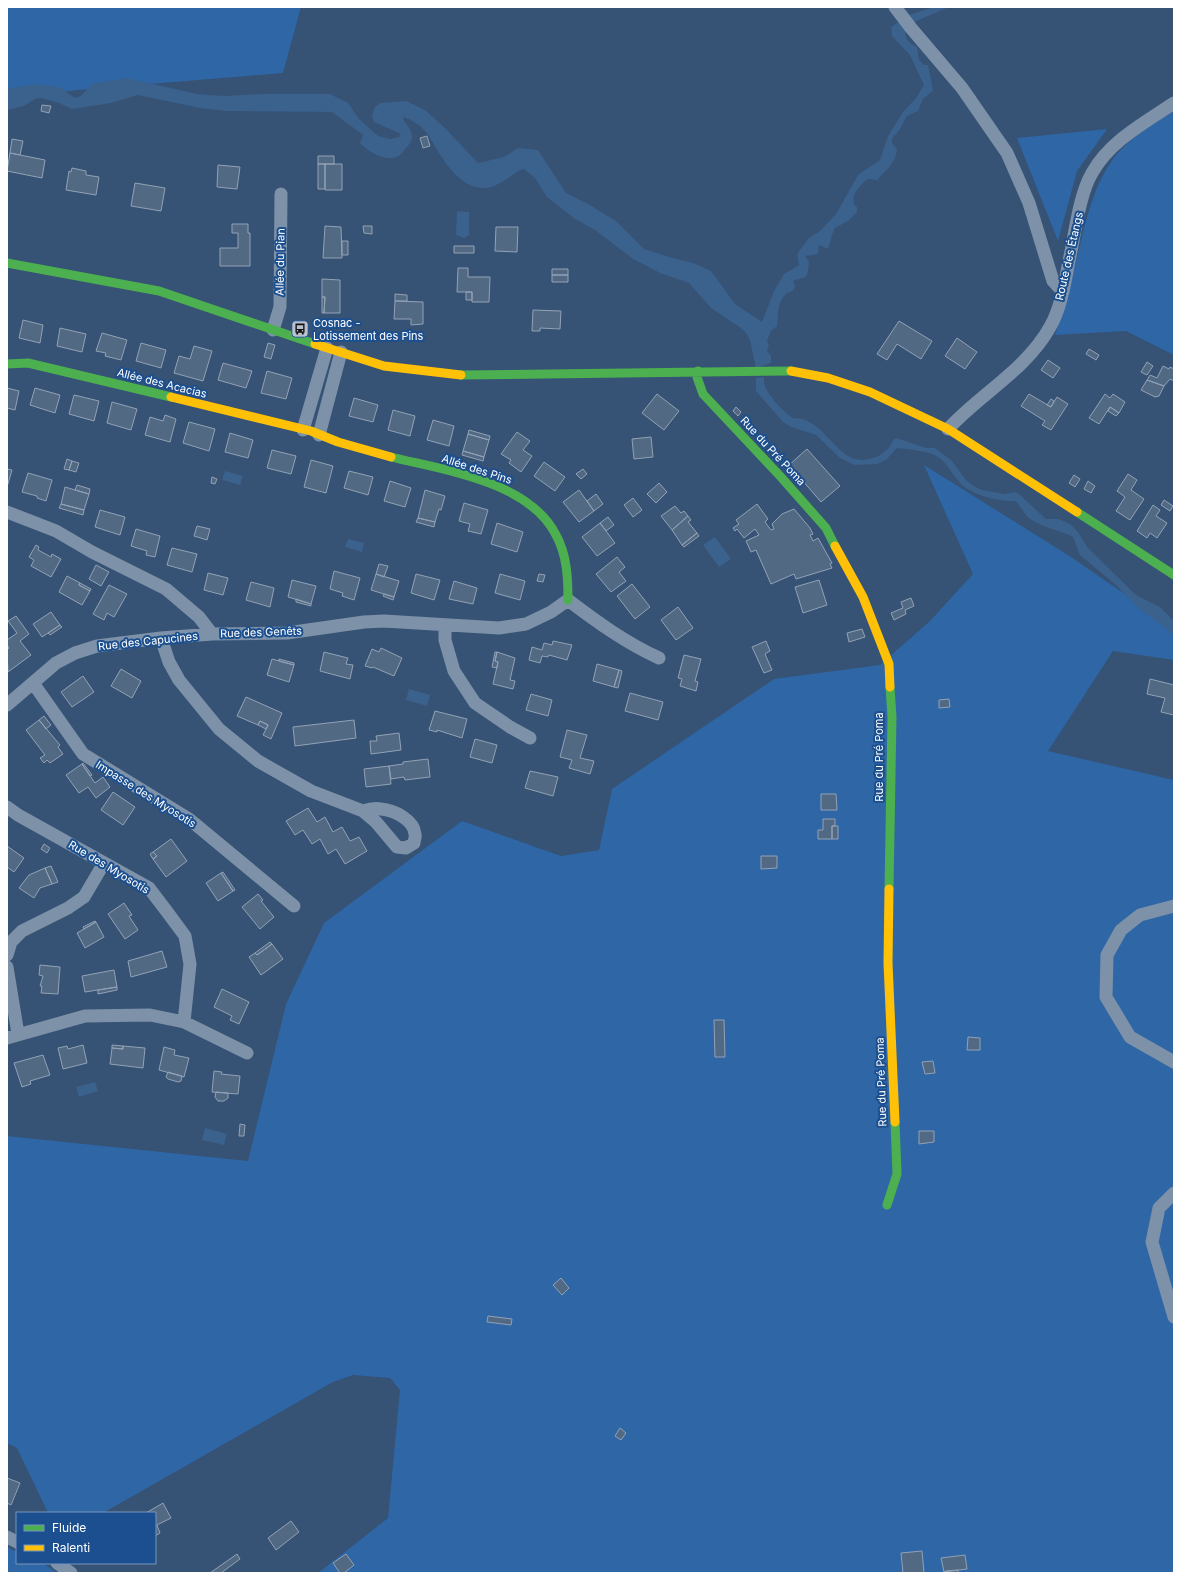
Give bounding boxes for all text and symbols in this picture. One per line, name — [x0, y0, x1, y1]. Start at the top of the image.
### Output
street label: Route des Étangs — [1052, 210, 1086, 302]
street label: Allée du Pian — [272, 228, 288, 296]
place label: Cosnac - Lotissement des Pins — [313, 316, 424, 343]
bus stop icon: Cosnac - Lotissement des Pins — [290, 319, 310, 339]
street label: Allée des Acacias — [116, 365, 208, 401]
street label: Rue du Pré Poma — [737, 414, 809, 488]
street label: Allée des Pins — [440, 451, 514, 487]
street label: Rue des Genêts — [220, 624, 302, 640]
street label: Rue des Capucines — [97, 629, 199, 653]
street label: Rue du Pré Poma — [872, 712, 886, 802]
street label: Impasse des Myosotis — [93, 757, 199, 831]
street label: Rue des Myosotis — [66, 837, 152, 897]
street label: Rue du Pré Poma — [872, 1037, 890, 1127]
legend — [16, 1512, 156, 1564]
text: Fluide — [52, 1520, 86, 1535]
text: Ralenti — [52, 1540, 90, 1555]

